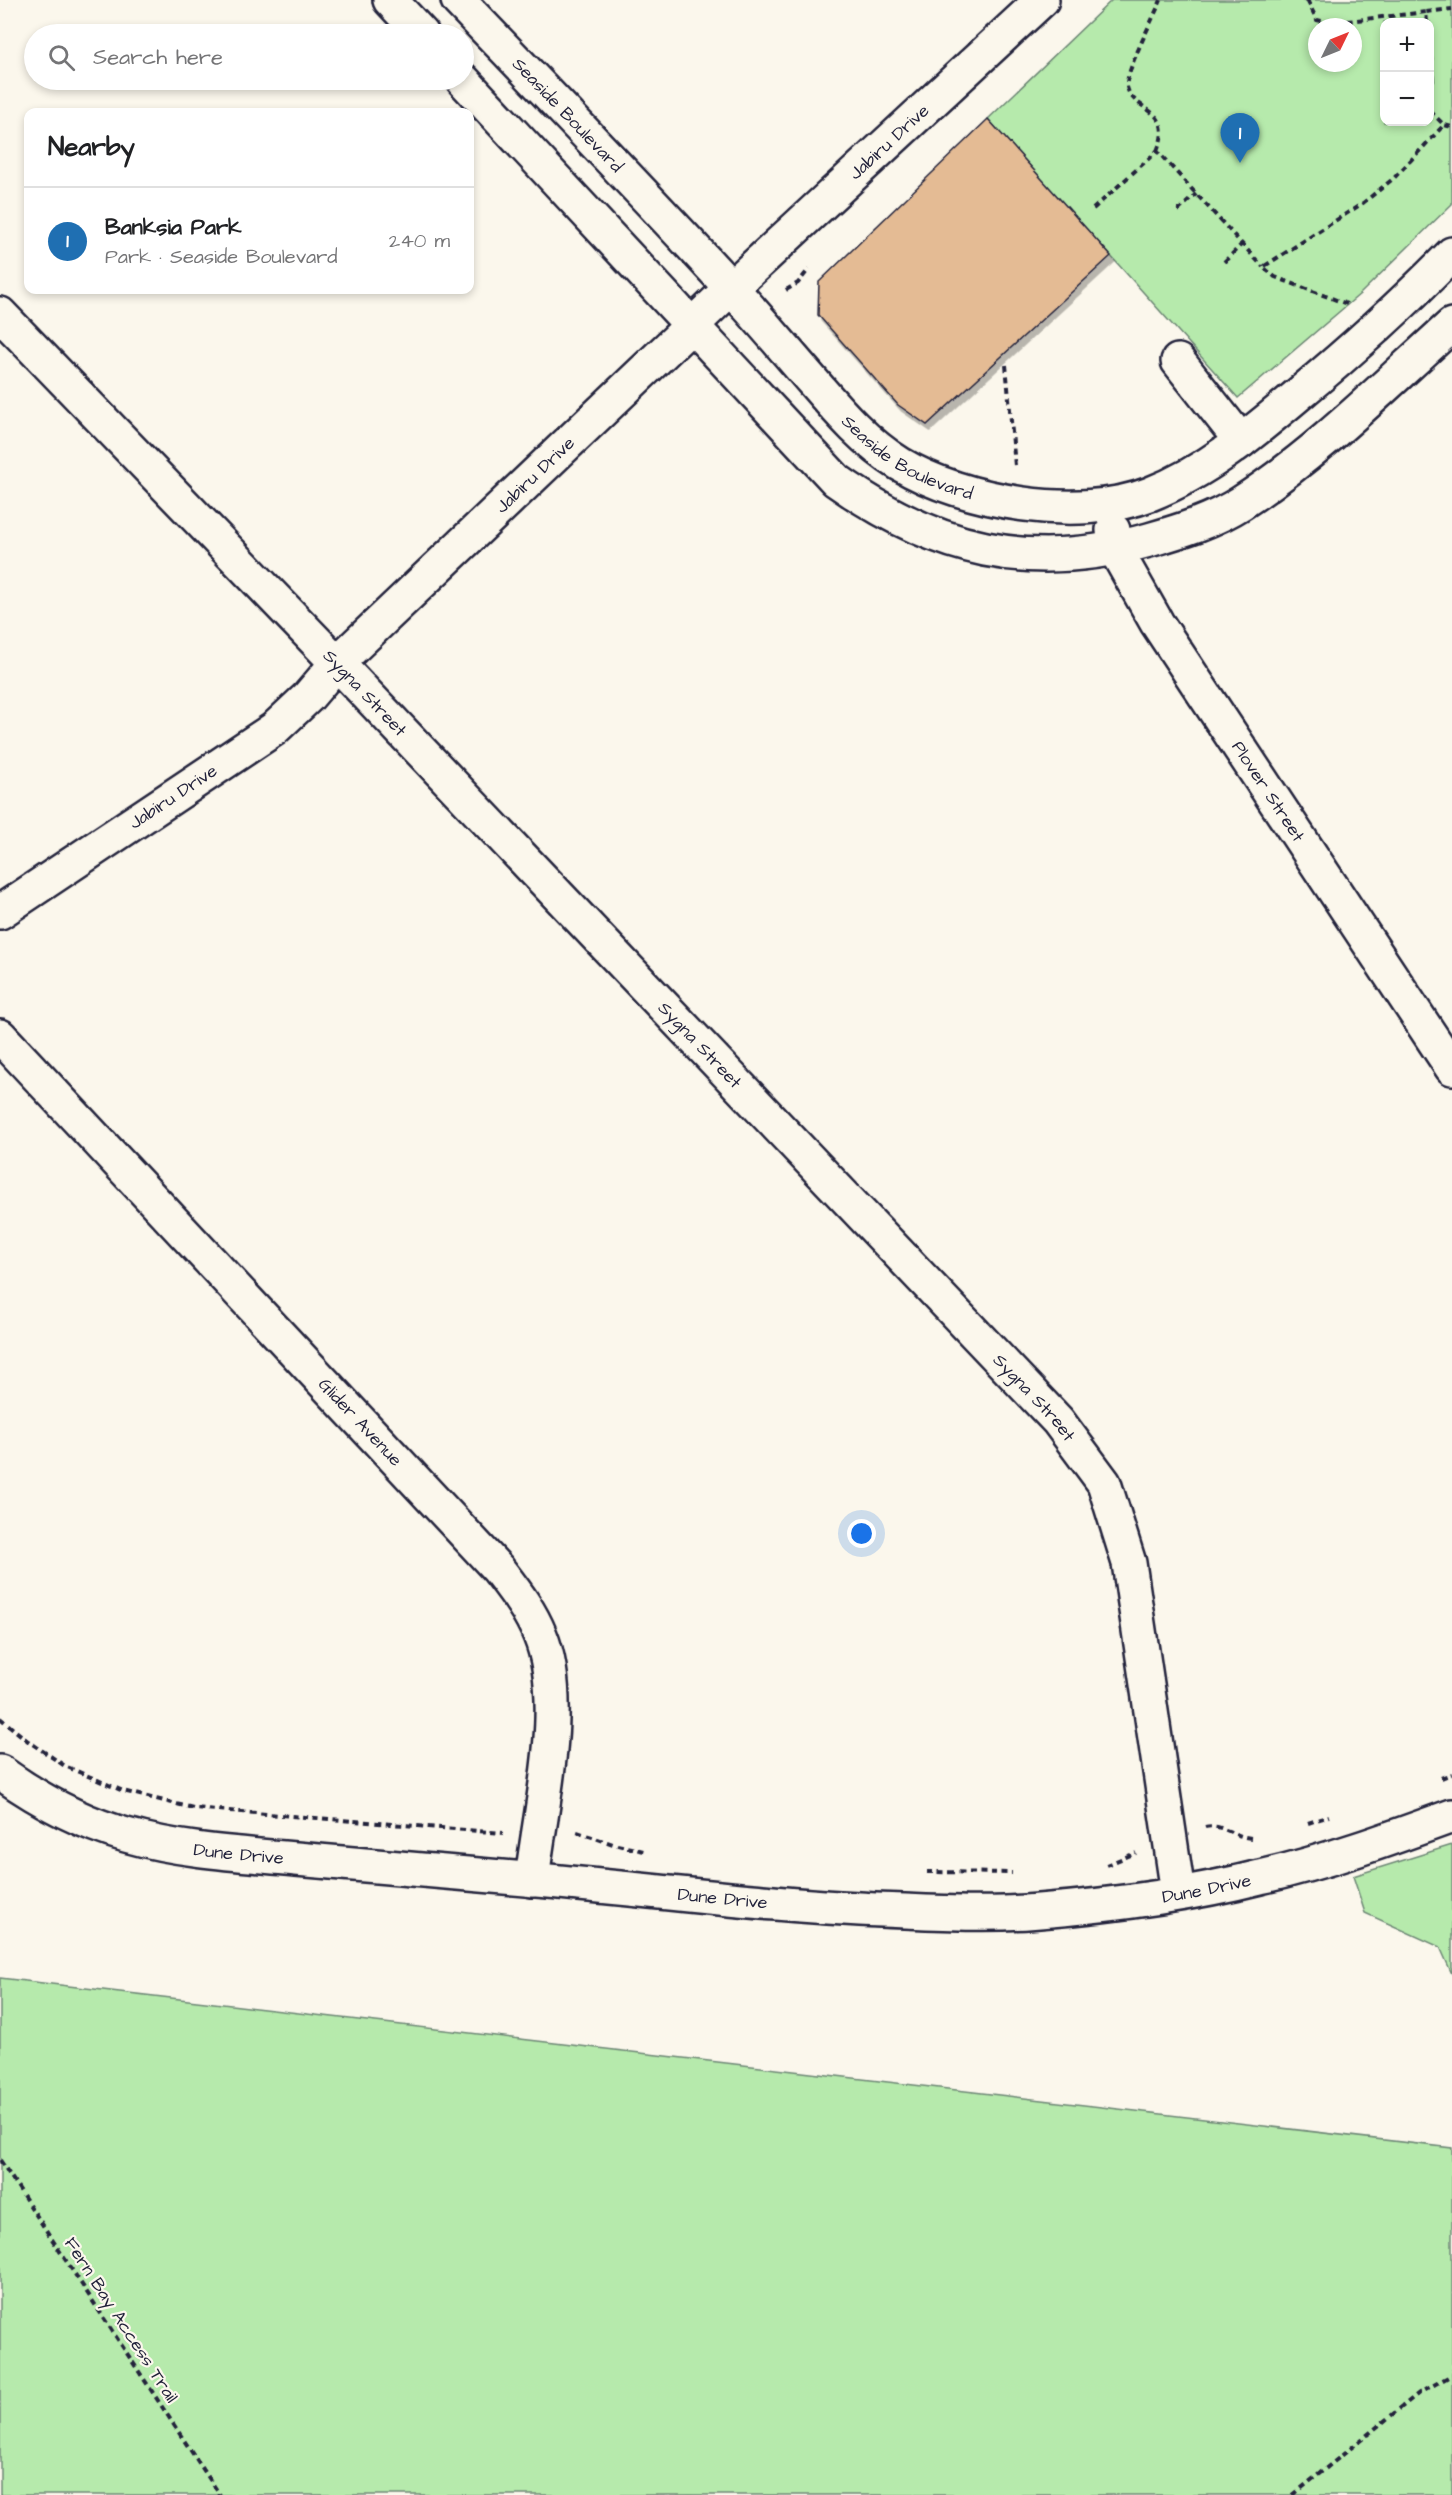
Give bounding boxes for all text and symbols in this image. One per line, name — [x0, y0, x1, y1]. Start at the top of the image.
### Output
north arrow — [1308, 18, 1362, 72]
map controls — [1380, 18, 1434, 126]
button: + — [1380, 18, 1434, 72]
search box — [24, 24, 474, 90]
icon: search — [45, 41, 78, 74]
text: Search here — [93, 42, 223, 73]
street label: Seaside Boulevard — [507, 52, 629, 178]
button: − — [1380, 72, 1434, 126]
street label: Jabiru Drive — [843, 98, 935, 185]
pin: 1 — [1220, 114, 1260, 163]
text: Nearby — [48, 129, 135, 165]
text: Banksia Park — [105, 212, 242, 243]
text: 1 — [66, 227, 69, 255]
text: 240 m — [389, 227, 450, 255]
text: Park · Seaside Boulevard — [105, 243, 338, 271]
street label: Seaside Boulevard — [836, 409, 976, 506]
street label: Jabiru Drive — [490, 431, 580, 519]
street label: Sygna Street — [318, 644, 413, 742]
street label: Plover Street — [1226, 736, 1311, 847]
street label: Jabiru Drive — [124, 758, 222, 835]
street label: Sygna Street — [653, 996, 748, 1094]
street label: Sygna Street — [988, 1348, 1082, 1447]
street label: Glider Avenue — [313, 1372, 408, 1472]
your location — [847, 1519, 876, 1548]
street label: Dune Drive — [192, 1837, 285, 1870]
street label: Dune Drive — [1160, 1867, 1254, 1909]
street label: Dune Drive — [677, 1881, 769, 1915]
street label: Fern Bay Access Trail — [57, 2232, 184, 2408]

